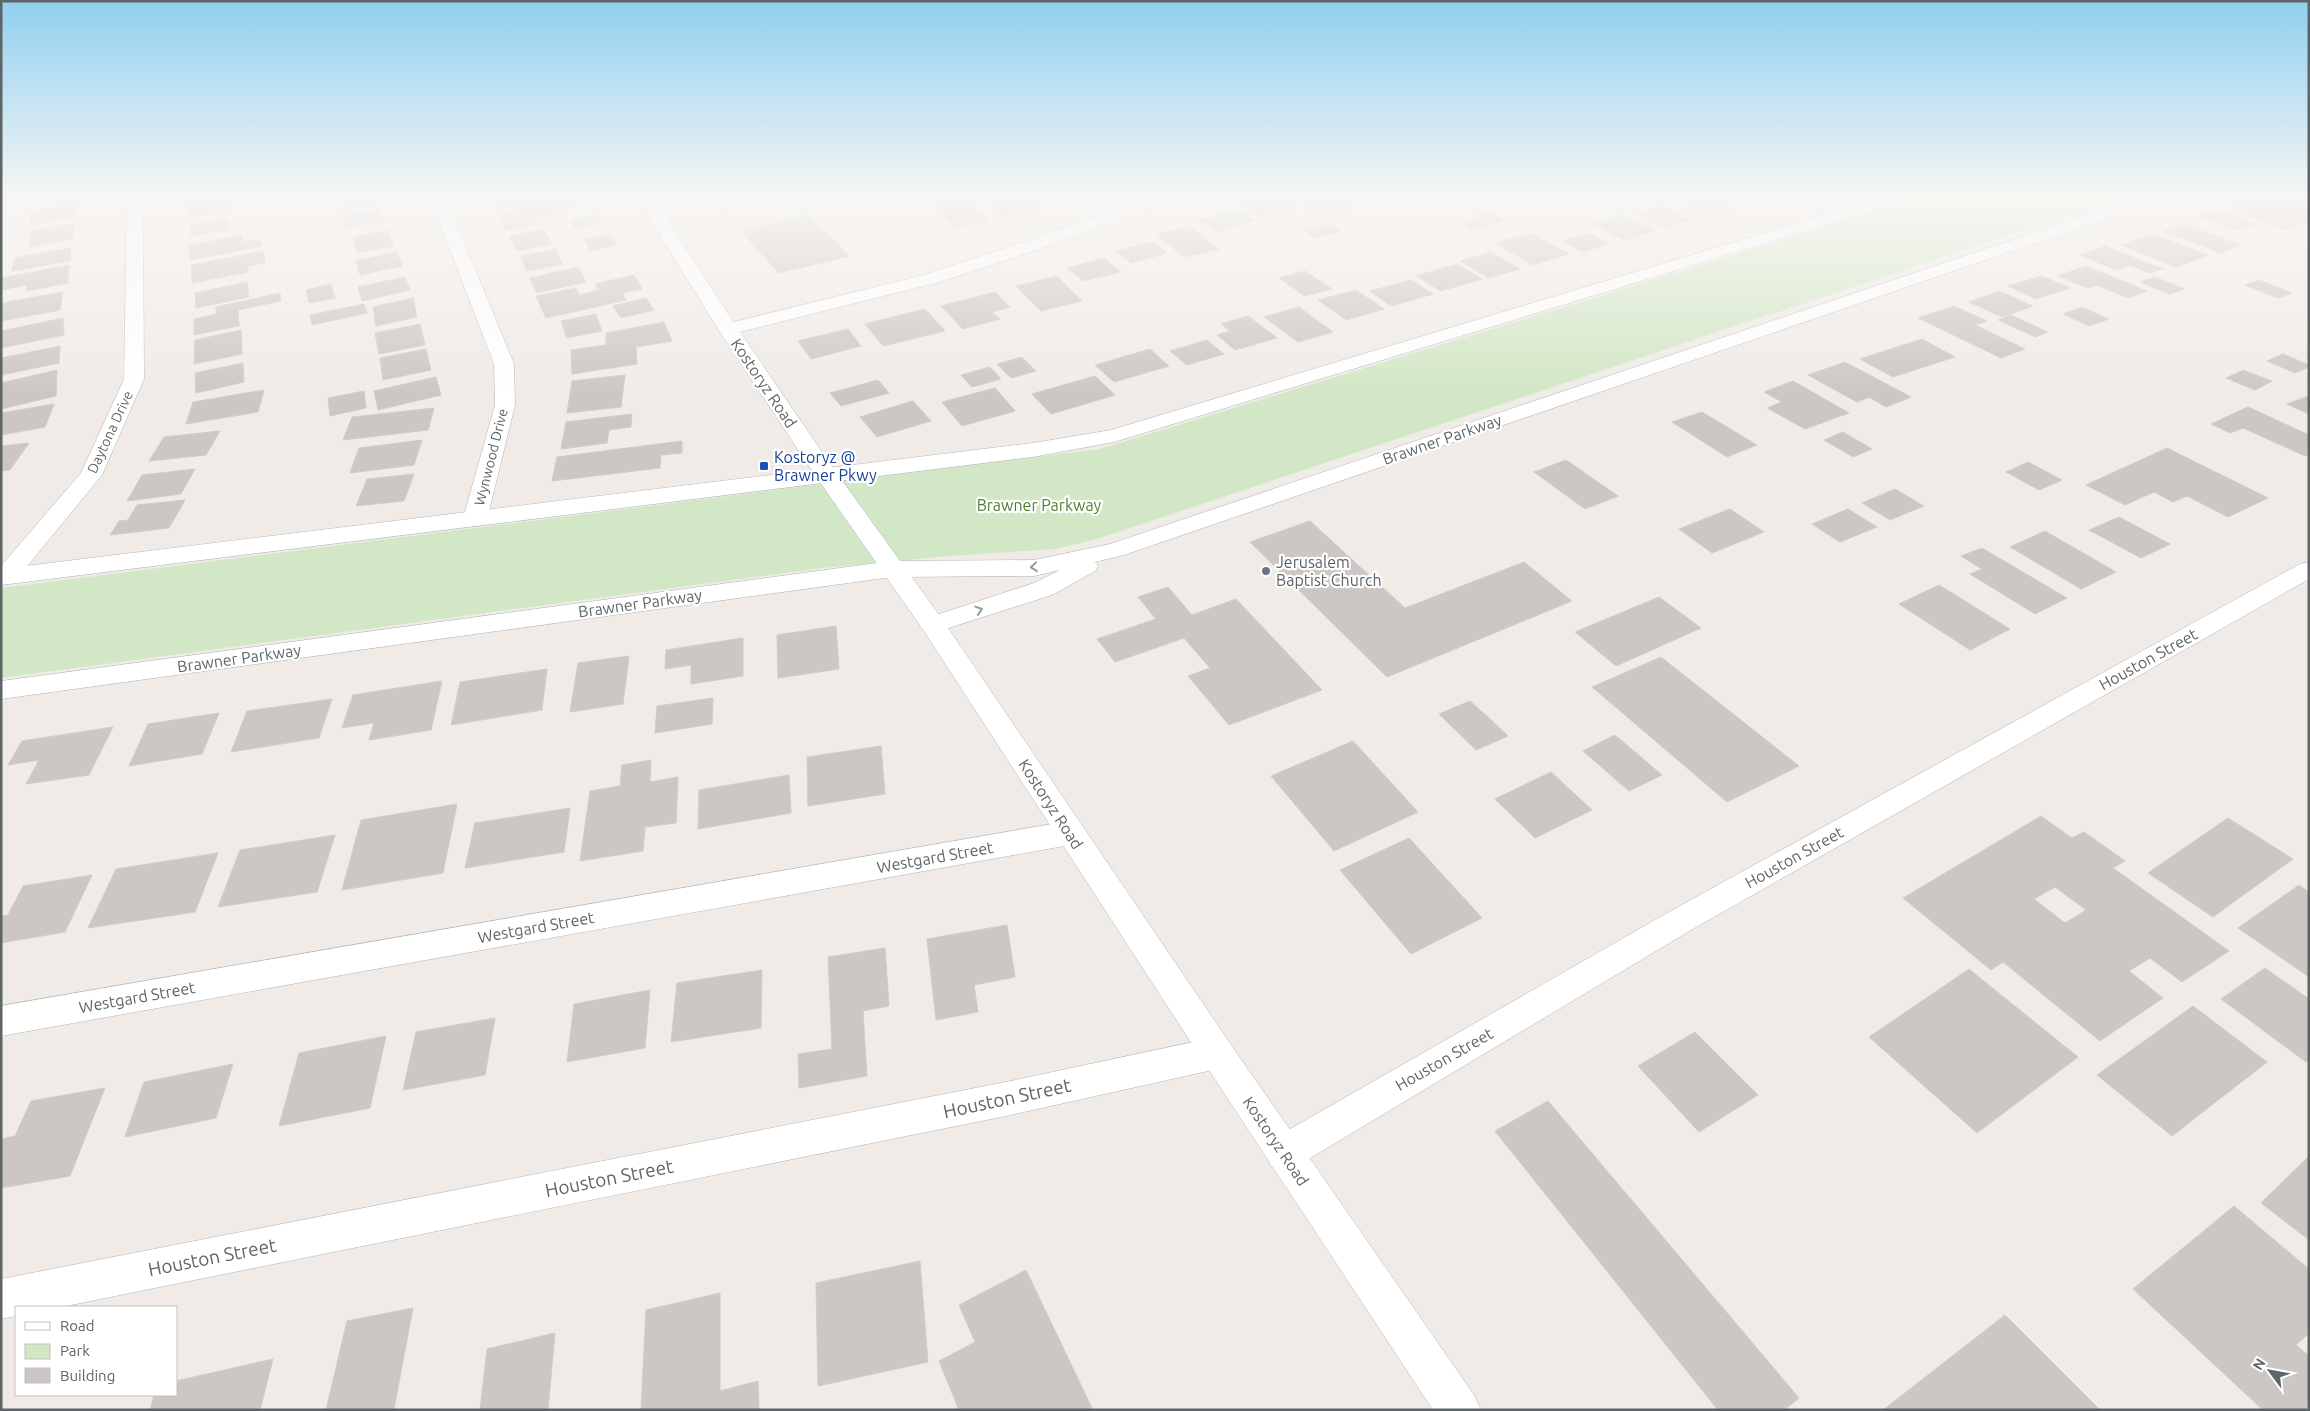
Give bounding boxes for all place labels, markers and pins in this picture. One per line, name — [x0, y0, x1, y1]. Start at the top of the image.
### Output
place label: Kostoryz @ Brawner Pkwy — [774, 448, 877, 484]
marker: Kostoryz @ Brawner Pkwy — [758, 460, 770, 472]
place label: Jerusalem Baptist Church — [1276, 553, 1382, 589]
marker: Jerusalem Baptist Church — [1260, 565, 1272, 577]

